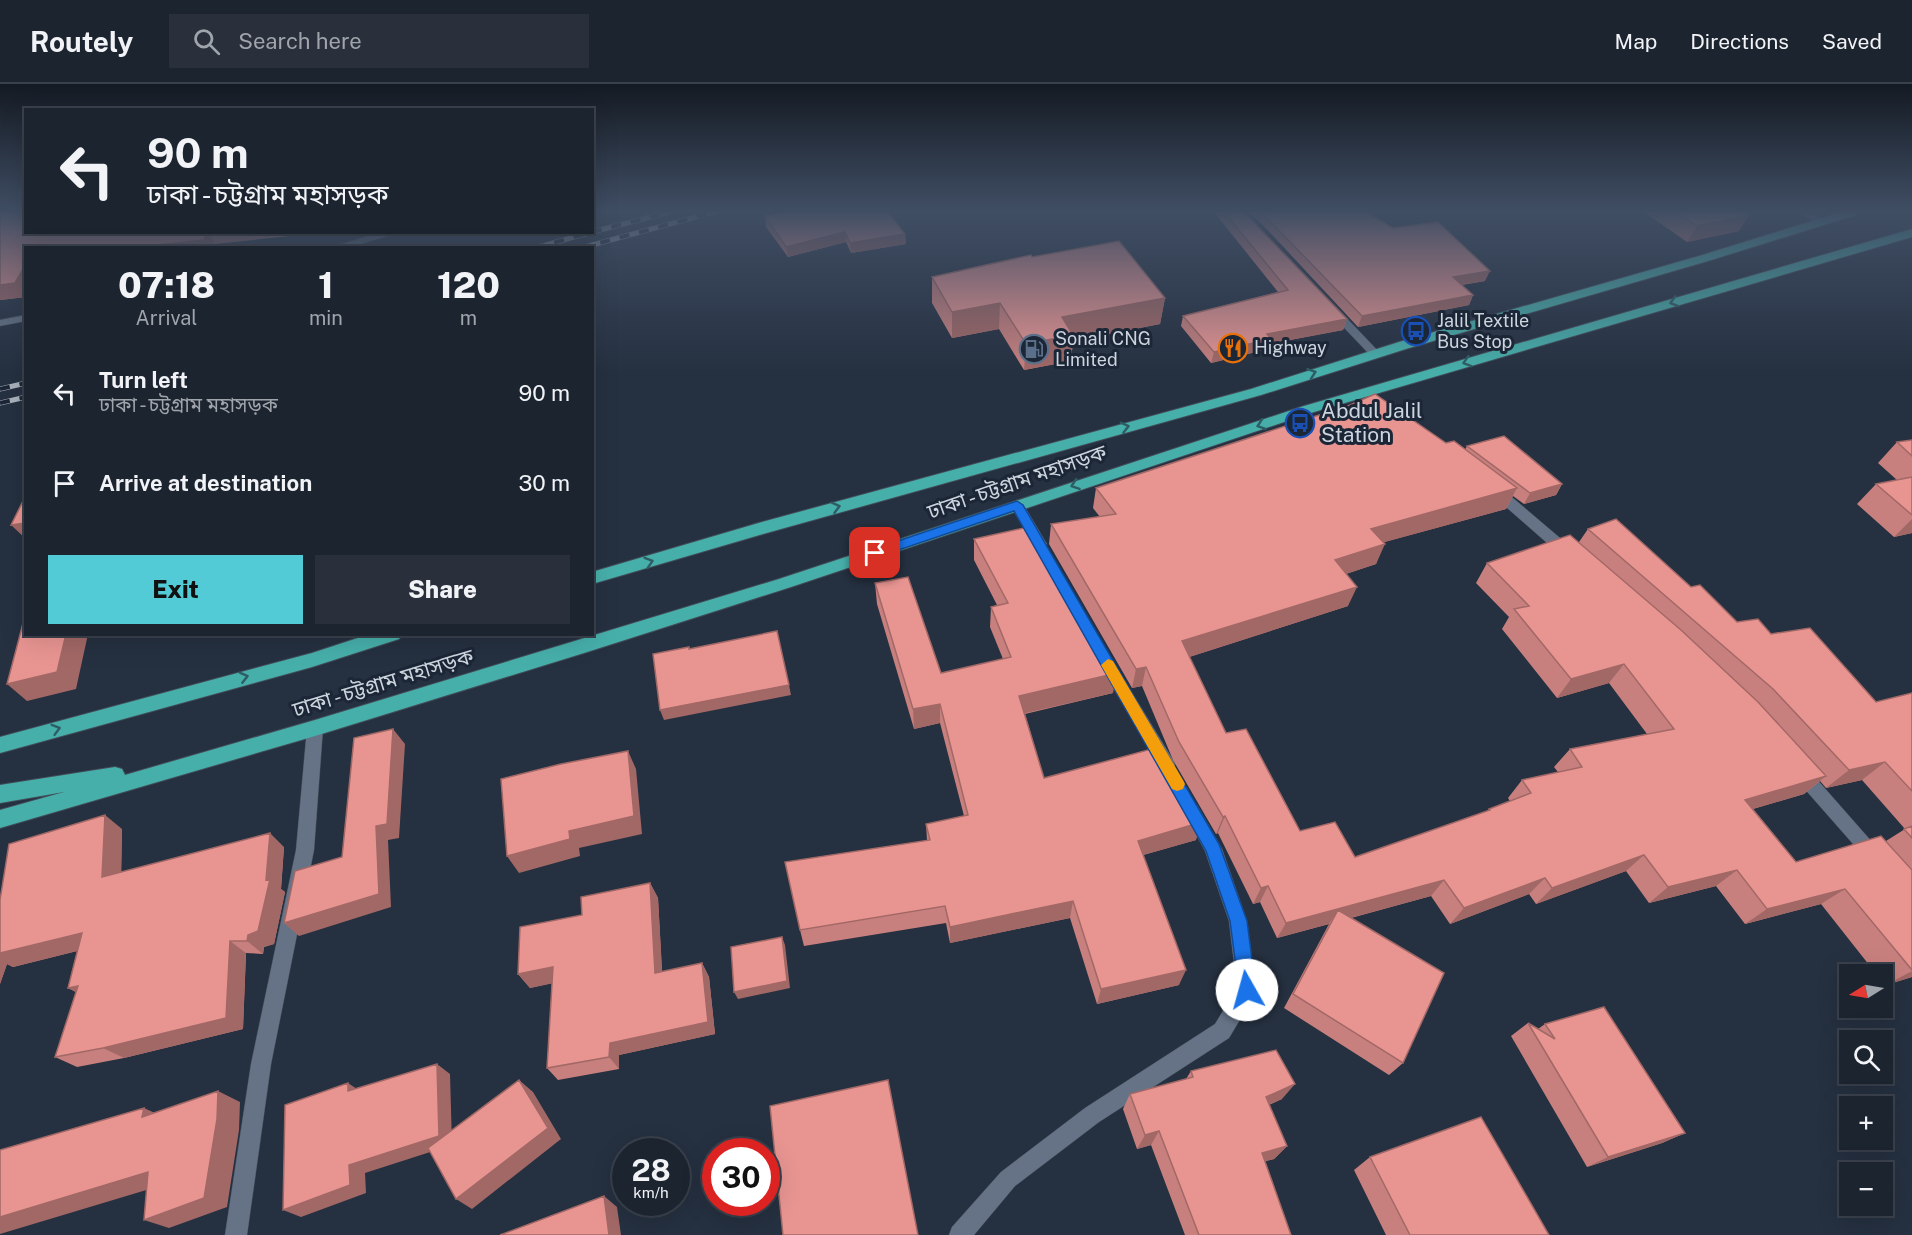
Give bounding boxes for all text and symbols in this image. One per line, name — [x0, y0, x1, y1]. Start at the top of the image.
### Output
search box — [169, 14, 589, 68]
text: Routely — [30, 25, 133, 58]
icon: search — [190, 25, 223, 58]
text: Search here — [238, 28, 362, 54]
text: Map — [1615, 29, 1657, 54]
text: Directions — [1690, 29, 1789, 54]
text: Saved — [1822, 29, 1882, 54]
text: 90 m — [147, 128, 249, 177]
icon: left — [48, 132, 126, 210]
text: ঢাকা - চট্টগ্রাম মহাসড়ক — [147, 178, 388, 210]
text: 07:18 — [118, 264, 215, 306]
text: 1 — [318, 264, 334, 306]
text: 120 — [437, 264, 500, 306]
one-way arrow — [1670, 295, 1680, 307]
text: Arrival — [136, 306, 197, 330]
text: min — [309, 306, 343, 330]
text: m — [460, 306, 477, 330]
place label: Jalil Textile Bus Stop — [1437, 310, 1529, 352]
bus stop icon: Jalil Textile Bus Stop — [1400, 315, 1432, 347]
place label: Sonali CNG Limited — [1055, 328, 1151, 370]
restaurant icon: Highway — [1217, 332, 1249, 364]
fuel station icon: Sonali CNG Limited — [1018, 333, 1050, 365]
place label: Highway — [1254, 337, 1327, 358]
one-way arrow — [1462, 355, 1473, 367]
text: Turn left — [99, 367, 188, 393]
one-way arrow — [1306, 367, 1317, 380]
icon: left — [48, 377, 81, 410]
text: 90 m — [519, 380, 570, 406]
text: ঢাকা - চট্টগ্রাম মহাসড়ক — [99, 393, 278, 417]
place label: Abdul Jalil Station — [1321, 398, 1423, 447]
bus stop icon: Abdul Jalil Station — [1284, 407, 1316, 439]
one-way arrow — [1256, 418, 1266, 431]
one-way arrow — [1120, 422, 1130, 435]
street label: ঢাকা - চট্টগ্রাম মহাসড়ক — [923, 439, 1111, 524]
icon: arrive — [48, 467, 81, 500]
text: Arrive at destination — [99, 470, 312, 496]
text: 30 m — [518, 470, 570, 496]
one-way arrow — [1070, 478, 1081, 491]
one-way arrow — [830, 502, 841, 514]
pin — [849, 527, 900, 578]
icon: arrive — [858, 536, 891, 569]
button: Exit — [48, 555, 303, 624]
button: Share — [315, 555, 570, 624]
one-way arrow — [643, 557, 653, 569]
street label: ঢাকা - চট্টগ্রাম মহাসড়ক — [288, 643, 477, 722]
one-way arrow — [238, 672, 249, 684]
one-way arrow — [50, 724, 61, 736]
position arrow — [1215, 958, 1279, 1022]
north arrow — [1839, 964, 1893, 1018]
map controls — [1839, 964, 1893, 1216]
button: search — [1839, 1030, 1893, 1084]
button: + — [1839, 1096, 1893, 1150]
speed limit sign: 30 — [702, 1138, 780, 1216]
text: 28 — [631, 1152, 671, 1188]
button: − — [1839, 1162, 1893, 1216]
text: km/h — [633, 1184, 669, 1201]

